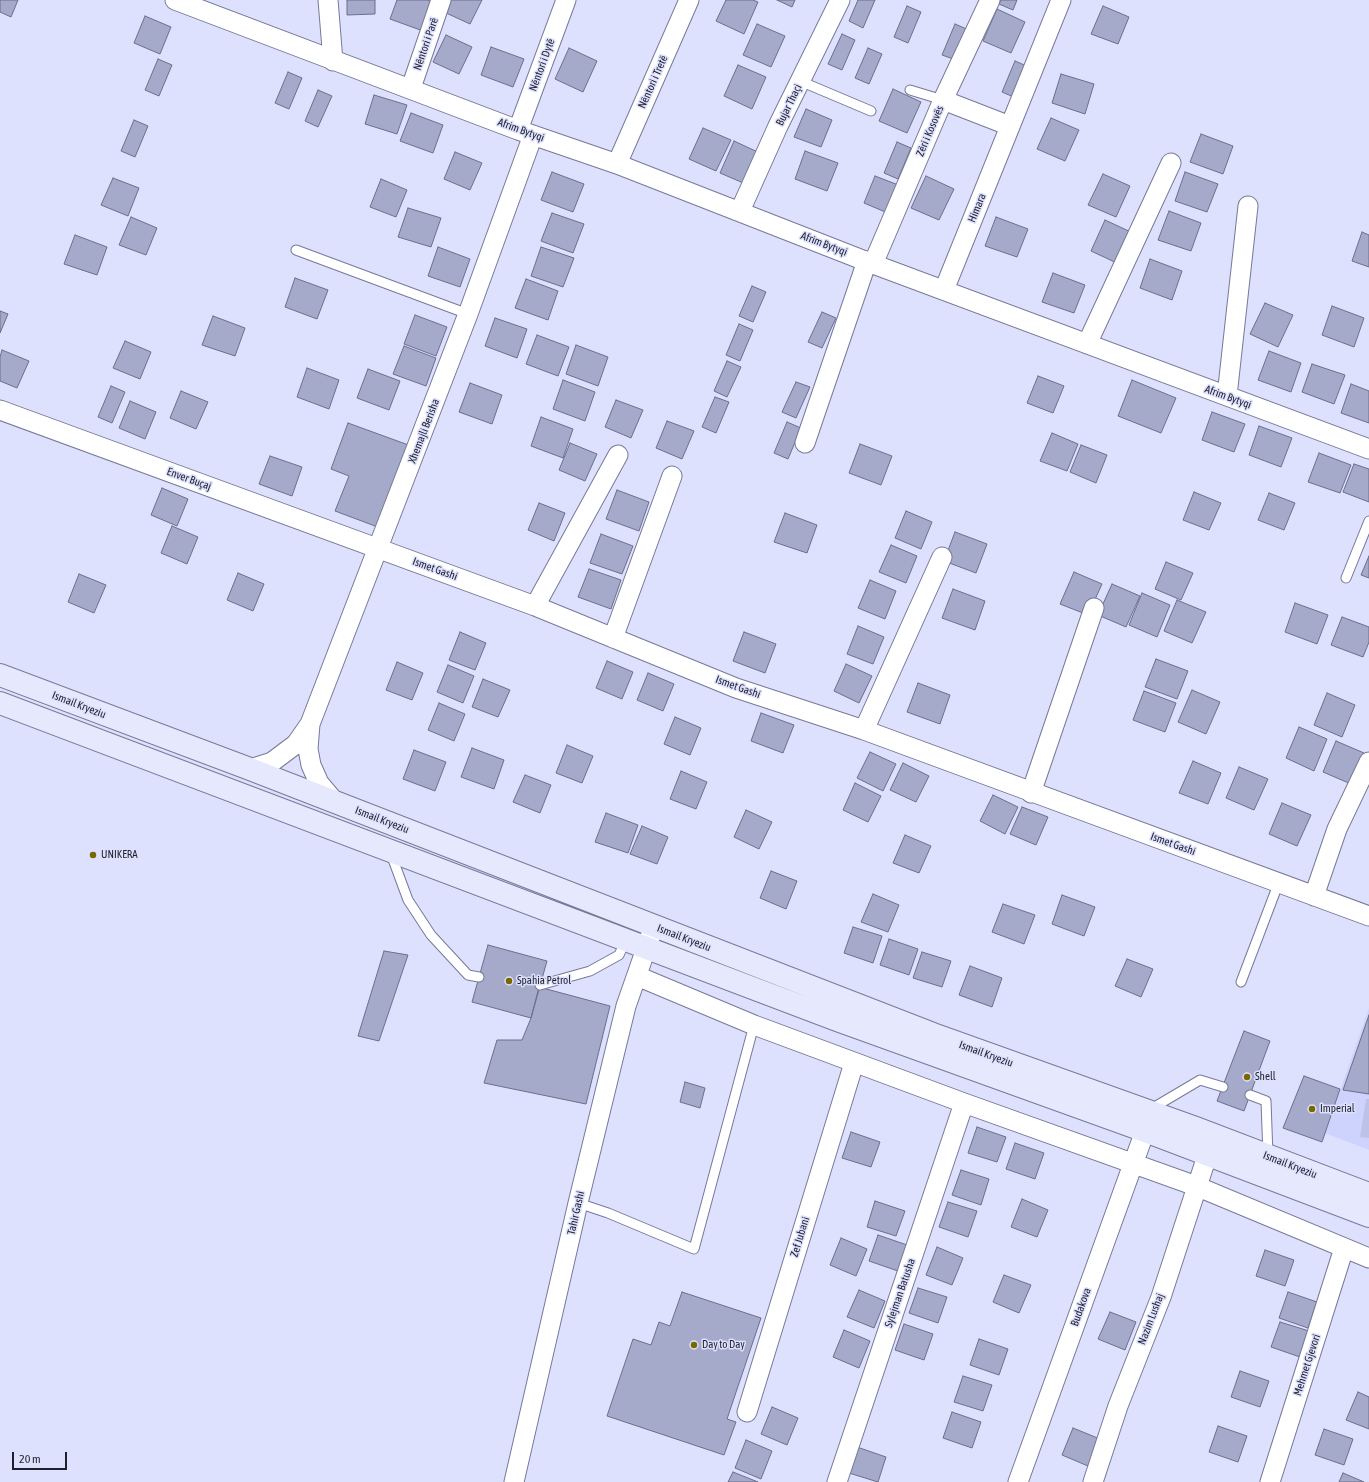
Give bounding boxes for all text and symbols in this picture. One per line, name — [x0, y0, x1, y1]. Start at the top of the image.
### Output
street label: Nëntori i Parë — [411, 16, 441, 72]
street label: Nëntori i Dytë — [526, 37, 558, 93]
street label: Nëntori i Tretë — [635, 53, 671, 111]
street label: Bujar Thaçi — [773, 82, 805, 128]
street label: Zëri i Kosovës — [913, 104, 947, 158]
street label: Afrim Bytyqi — [496, 115, 546, 145]
street label: Himara — [965, 192, 989, 224]
street label: Afrim Bytyqi — [799, 229, 849, 259]
street label: Afrim Bytyqi — [1203, 382, 1253, 412]
street label: Xhemajli Berisha — [406, 397, 442, 465]
street label: Enver Buçaj — [165, 465, 213, 493]
street label: Ismet Gashi — [411, 555, 459, 583]
street label: Ismet Gashi — [714, 673, 762, 701]
street label: Ismail Kryeziu — [50, 689, 108, 721]
street label: Ismail Kryeziu — [353, 804, 411, 836]
street label: Ismet Gashi — [1149, 830, 1197, 858]
place label: UNIKERA — [101, 848, 138, 862]
marker: UNIKERA — [88, 850, 98, 860]
street label: Ismail Kryeziu — [655, 922, 713, 954]
place label: Spahia Petrol — [517, 974, 571, 988]
marker: Spahia Petrol — [504, 976, 514, 986]
street label: Ismail Kryeziu — [957, 1038, 1015, 1070]
place label: Shell — [1255, 1070, 1276, 1084]
marker: Shell — [1242, 1072, 1252, 1082]
place label: Imperial — [1320, 1102, 1355, 1116]
marker: Imperial — [1307, 1104, 1317, 1114]
street label: Ismail Kryeziu — [1261, 1149, 1319, 1181]
street label: Tahir Gashi — [565, 1190, 587, 1236]
street label: Zef Jubani — [788, 1215, 812, 1259]
street label: Sylejman Batusha — [882, 1257, 918, 1329]
street label: Budakova — [1068, 1286, 1094, 1328]
street label: Nazim Lushaj — [1135, 1291, 1167, 1347]
street label: Mehmet Gjevori — [1291, 1333, 1323, 1397]
place label: Day to Day — [702, 1338, 745, 1352]
marker: Day to Day — [689, 1340, 699, 1350]
scale bar — [14, 1444, 69, 1470]
text: 20 m — [19, 1452, 41, 1466]

